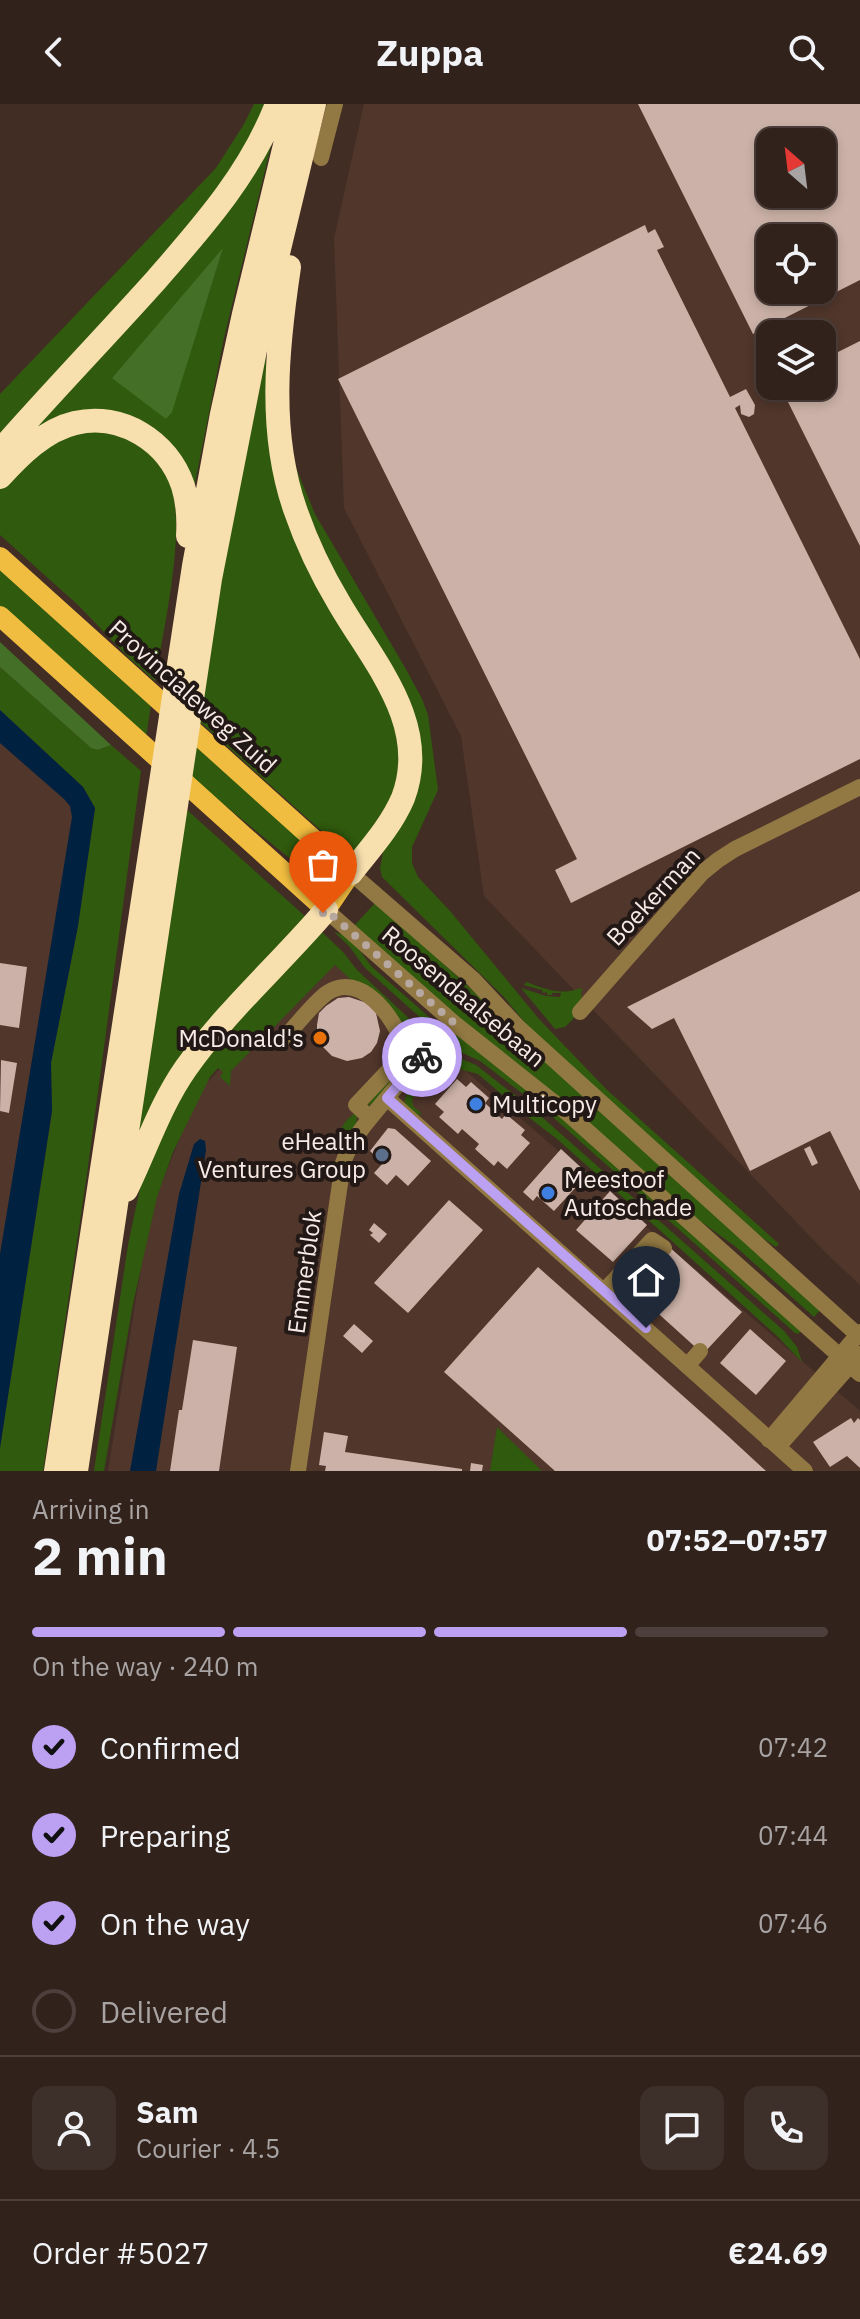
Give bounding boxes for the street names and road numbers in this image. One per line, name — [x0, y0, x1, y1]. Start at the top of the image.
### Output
street label: Provincialeweg Zuid — [102, 612, 284, 780]
street label: Boekerman — [599, 840, 707, 952]
street label: Roosendaalsebaan — [375, 918, 553, 1074]
street label: Emmerblok — [279, 1208, 329, 1336]

